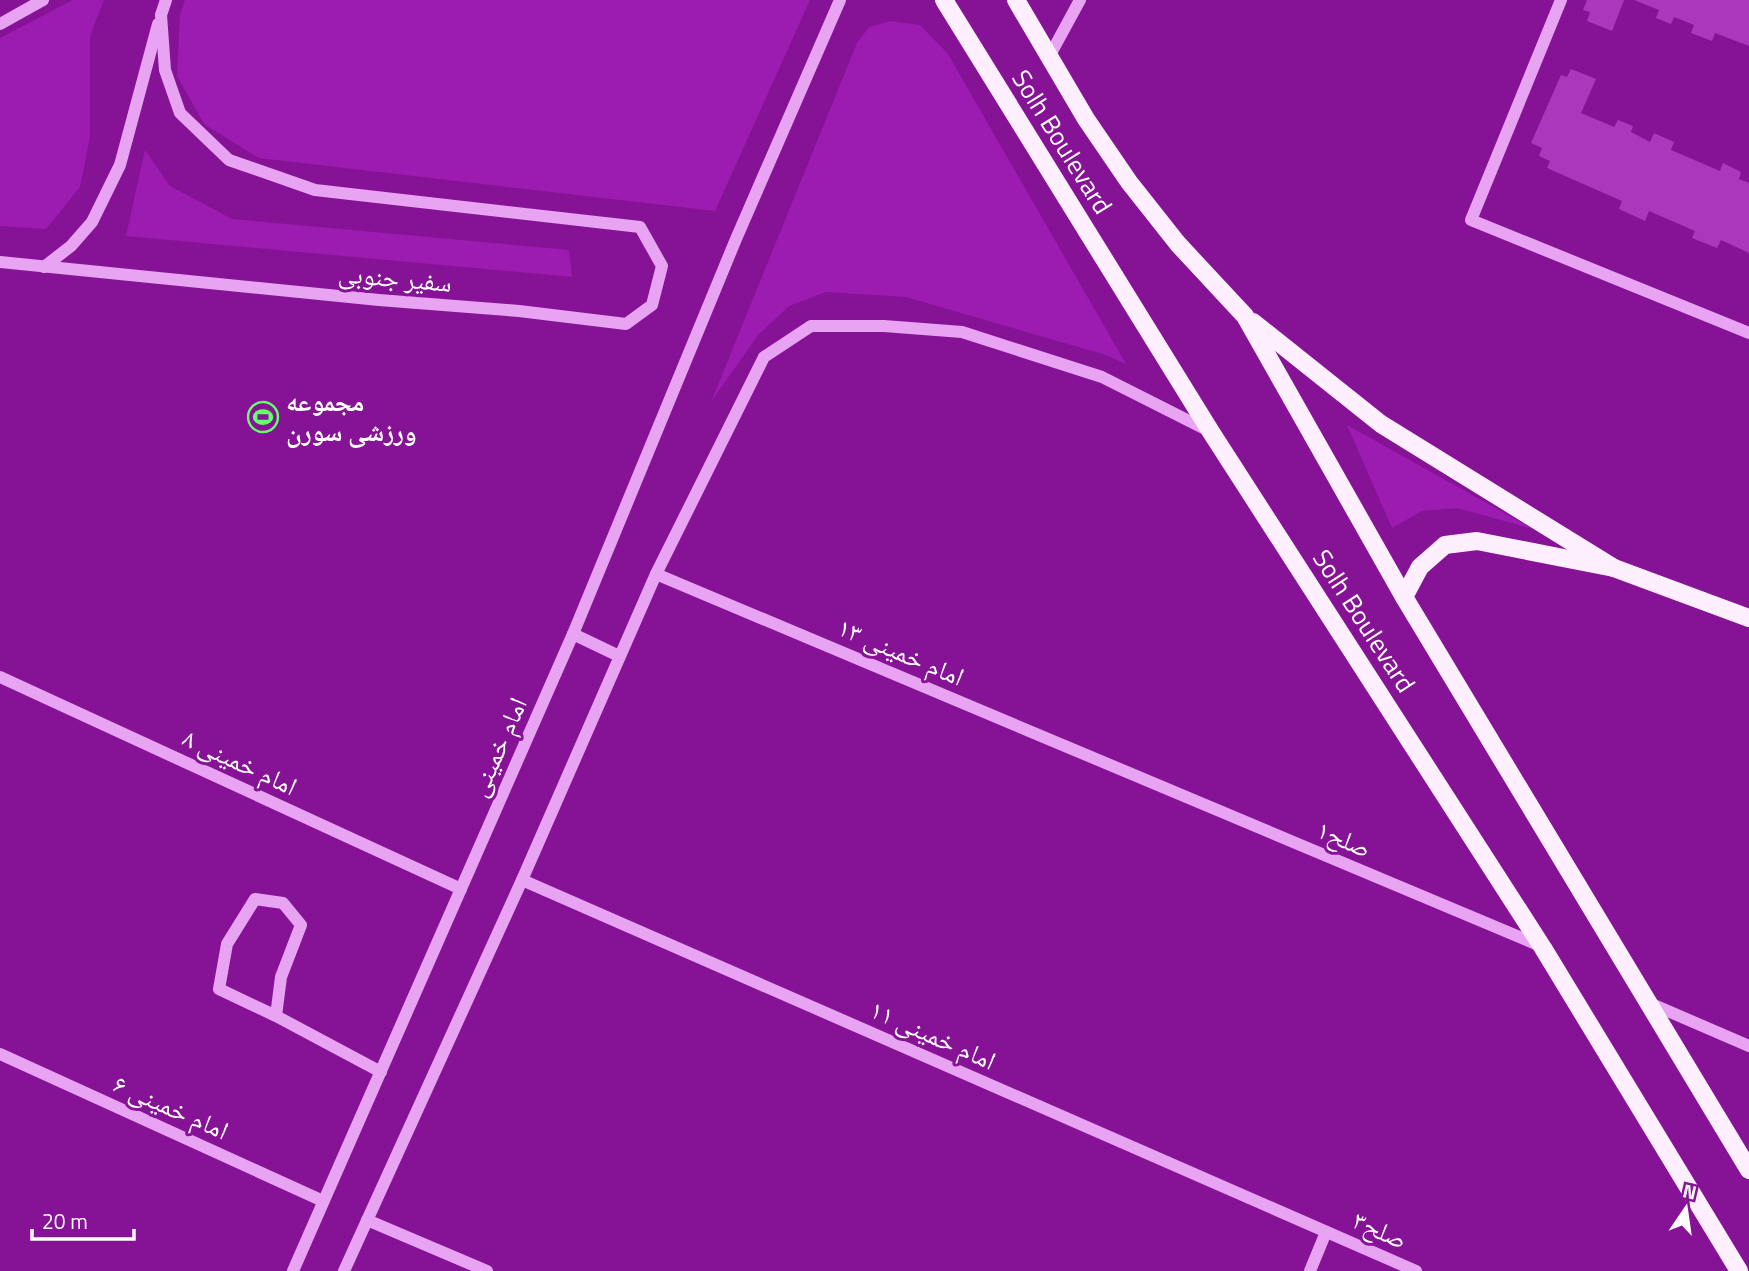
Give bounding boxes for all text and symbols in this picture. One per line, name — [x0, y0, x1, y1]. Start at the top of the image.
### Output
street label: Solh Boulevard — [1003, 62, 1122, 221]
street label: سفیر جنوبی — [337, 253, 454, 302]
place label: مجموعه ورزشی سورن — [286, 382, 417, 451]
sports icon: مجموعه ورزشی سورن — [246, 400, 280, 434]
street label: Solh Boulevard — [1303, 541, 1425, 700]
street label: امام خمینی ۱۳ — [832, 607, 971, 696]
street label: امام خمینی — [458, 691, 537, 803]
street label: امام خمینی ۸ — [176, 718, 304, 805]
street label: ۱صلح — [1311, 810, 1378, 867]
street label: امام خمینی ۱۱ — [864, 989, 1002, 1080]
street label: امام خمینی ۶ — [107, 1064, 235, 1149]
north arrow — [1651, 1173, 1721, 1243]
text: N — [1680, 1175, 1700, 1207]
scale bar — [32, 1198, 133, 1242]
street label: صلح۳ — [1347, 1200, 1414, 1259]
text: 20 m — [42, 1205, 88, 1237]

